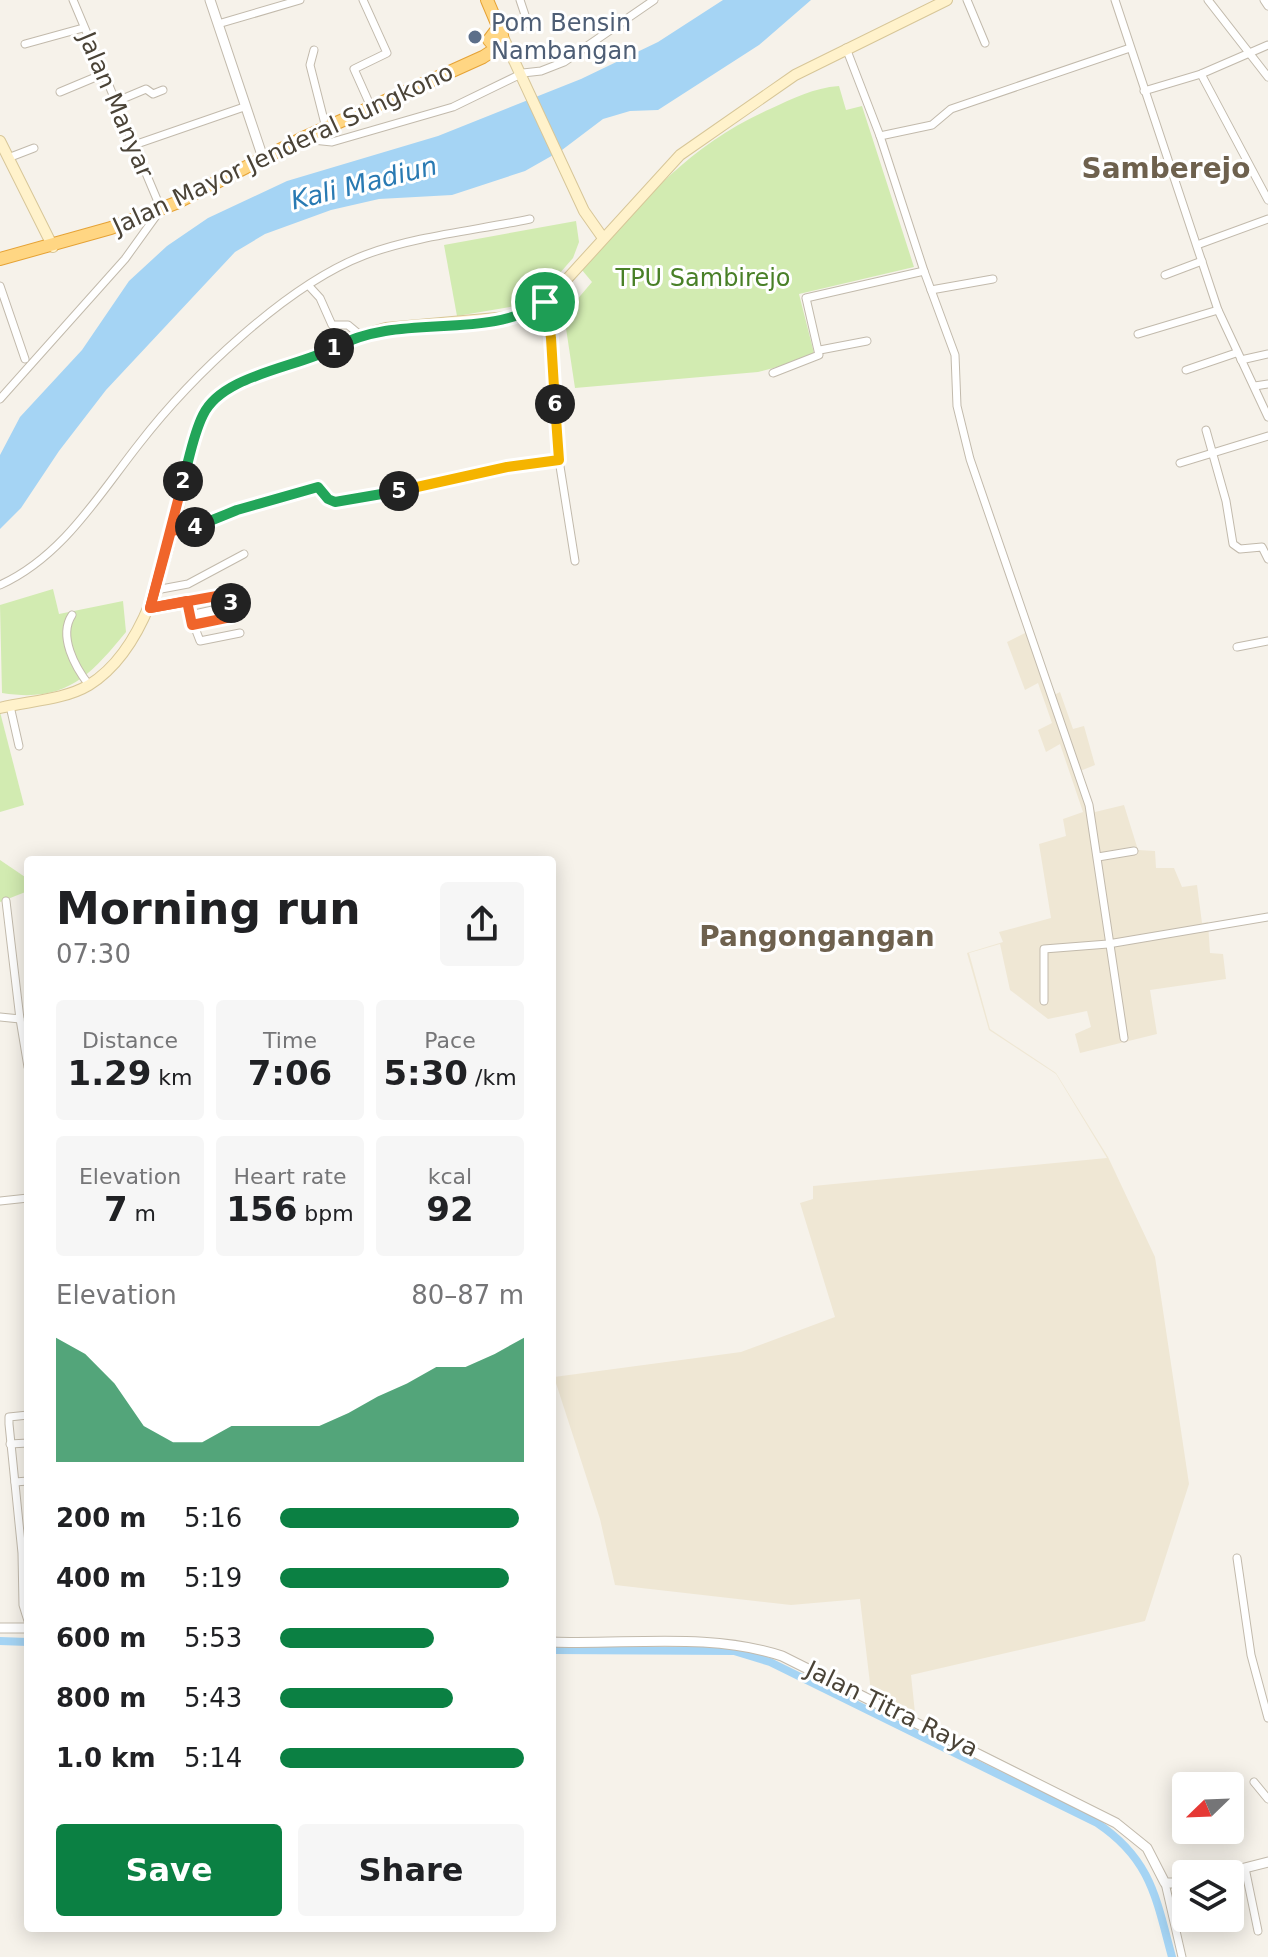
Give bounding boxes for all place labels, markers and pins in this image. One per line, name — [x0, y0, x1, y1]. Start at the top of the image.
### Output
place label: Pom Bensin Nambangan — [491, 9, 637, 65]
marker: Pom Bensin Nambangan — [466, 28, 484, 46]
pin — [511, 268, 579, 336]
pin: 1 — [314, 328, 354, 368]
pin: 6 — [535, 384, 575, 424]
pin: 2 — [163, 461, 203, 501]
pin: 5 — [379, 471, 419, 511]
pin: 4 — [175, 507, 215, 547]
pin: 3 — [211, 583, 251, 623]

